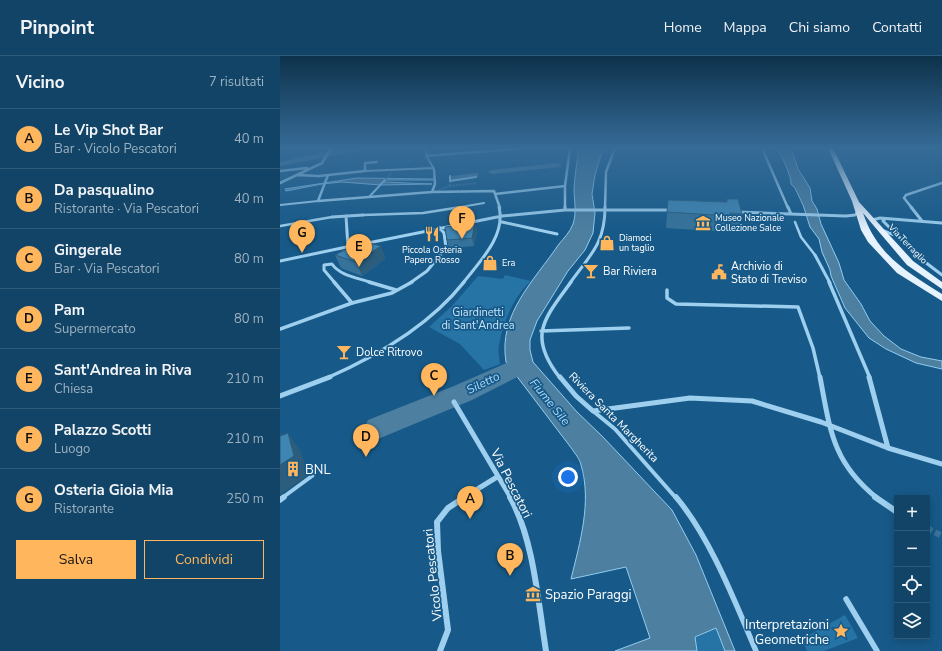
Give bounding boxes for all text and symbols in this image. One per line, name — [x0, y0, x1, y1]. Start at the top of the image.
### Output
text: Pinpoint — [20, 15, 94, 41]
text: Home — [664, 18, 702, 37]
text: Mappa — [724, 18, 767, 37]
text: Chi siamo — [789, 18, 850, 37]
text: Contatti — [872, 18, 922, 37]
text: Vicino — [16, 71, 65, 94]
text: 7 risultati — [209, 73, 264, 91]
text: Le Vip Shot Bar — [54, 120, 163, 140]
text: A — [24, 130, 34, 148]
text: 40 m — [234, 130, 264, 148]
text: Bar · Vicolo Pescatori — [54, 140, 177, 158]
text: Da pasqualino — [54, 180, 154, 200]
text: B — [25, 190, 33, 208]
text: 40 m — [234, 190, 264, 208]
text: Ristorante · Via Pescatori — [54, 200, 199, 218]
pin: F — [449, 206, 475, 239]
place label: Museo Nazionale Collezione Salce — [715, 212, 784, 234]
museum icon: Museo Nazionale Collezione Salce — [694, 214, 712, 232]
pin: G — [289, 220, 315, 253]
street label: Via Terraglio — [885, 221, 930, 267]
restaurant icon: Piccola Osteria Papero Rosso — [423, 225, 441, 243]
place label: Diamoci un taglio — [619, 232, 654, 254]
pin: E — [346, 234, 372, 267]
shop icon: Diamoci un taglio — [598, 234, 616, 252]
text: Gingerale — [54, 240, 122, 260]
place label: Piccola Osteria Papero Rosso — [402, 244, 462, 266]
text: C — [25, 250, 33, 268]
text: 80 m — [234, 250, 264, 268]
shop icon: Era — [481, 254, 499, 272]
place label: Era — [502, 257, 515, 269]
place label: Archivio di Stato di Treviso — [731, 259, 807, 287]
text: Bar · Via Pescatori — [54, 260, 160, 278]
bar icon: Bar Riviera — [582, 262, 600, 280]
public building icon: Archivio di Stato di Treviso — [710, 263, 728, 281]
place label: Bar Riviera — [603, 264, 657, 279]
text: Pam — [54, 300, 85, 320]
park label: Giardinetti di Sant'Andrea — [441, 305, 515, 333]
text: D — [24, 310, 34, 328]
text: 80 m — [234, 310, 264, 328]
text: Supermercato — [54, 320, 136, 338]
bar icon: Dolce Ritrovo — [335, 343, 353, 361]
place label: Dolce Ritrovo — [356, 345, 423, 360]
text: Sant'Andrea in Riva — [54, 360, 192, 380]
pin: C — [421, 363, 447, 396]
water label: Siletto — [464, 368, 502, 398]
street label: Riviera Santa Margherita — [565, 369, 662, 466]
text: E — [25, 370, 33, 388]
text: 210 m — [226, 370, 264, 388]
water label: Fiume Sile — [526, 375, 574, 429]
text: Chiesa — [54, 380, 93, 398]
text: Palazzo Scotti — [54, 420, 151, 440]
pin: D — [353, 424, 379, 457]
text: F — [25, 430, 33, 448]
text: 210 m — [226, 430, 264, 448]
text: Luogo — [54, 440, 90, 458]
street label: Via Pescatori — [485, 445, 536, 521]
building icon: BNL — [284, 460, 302, 478]
place label: BNL — [305, 461, 330, 479]
your location — [558, 467, 578, 487]
text: Osteria Gioia Mia — [54, 480, 173, 500]
pin: A — [457, 486, 483, 519]
text: G — [24, 490, 34, 508]
text: 250 m — [226, 490, 264, 508]
map controls — [894, 495, 930, 639]
button: + — [894, 495, 930, 531]
text: Ristorante — [54, 500, 114, 518]
street label: Vicolo Pescatori — [419, 528, 447, 623]
button: − — [894, 531, 930, 567]
button: Salva — [16, 540, 136, 579]
button: Condividi — [144, 540, 264, 579]
pin: B — [497, 543, 523, 576]
button: locate — [894, 567, 930, 603]
museum icon: Spazio Paraggi — [524, 585, 542, 603]
place label: Spazio Paraggi — [545, 586, 632, 604]
button: layers — [894, 603, 930, 639]
place label: Interpretazioni Geometriche — [745, 616, 829, 649]
place icon: Interpretazioni Geometriche — [832, 622, 850, 640]

